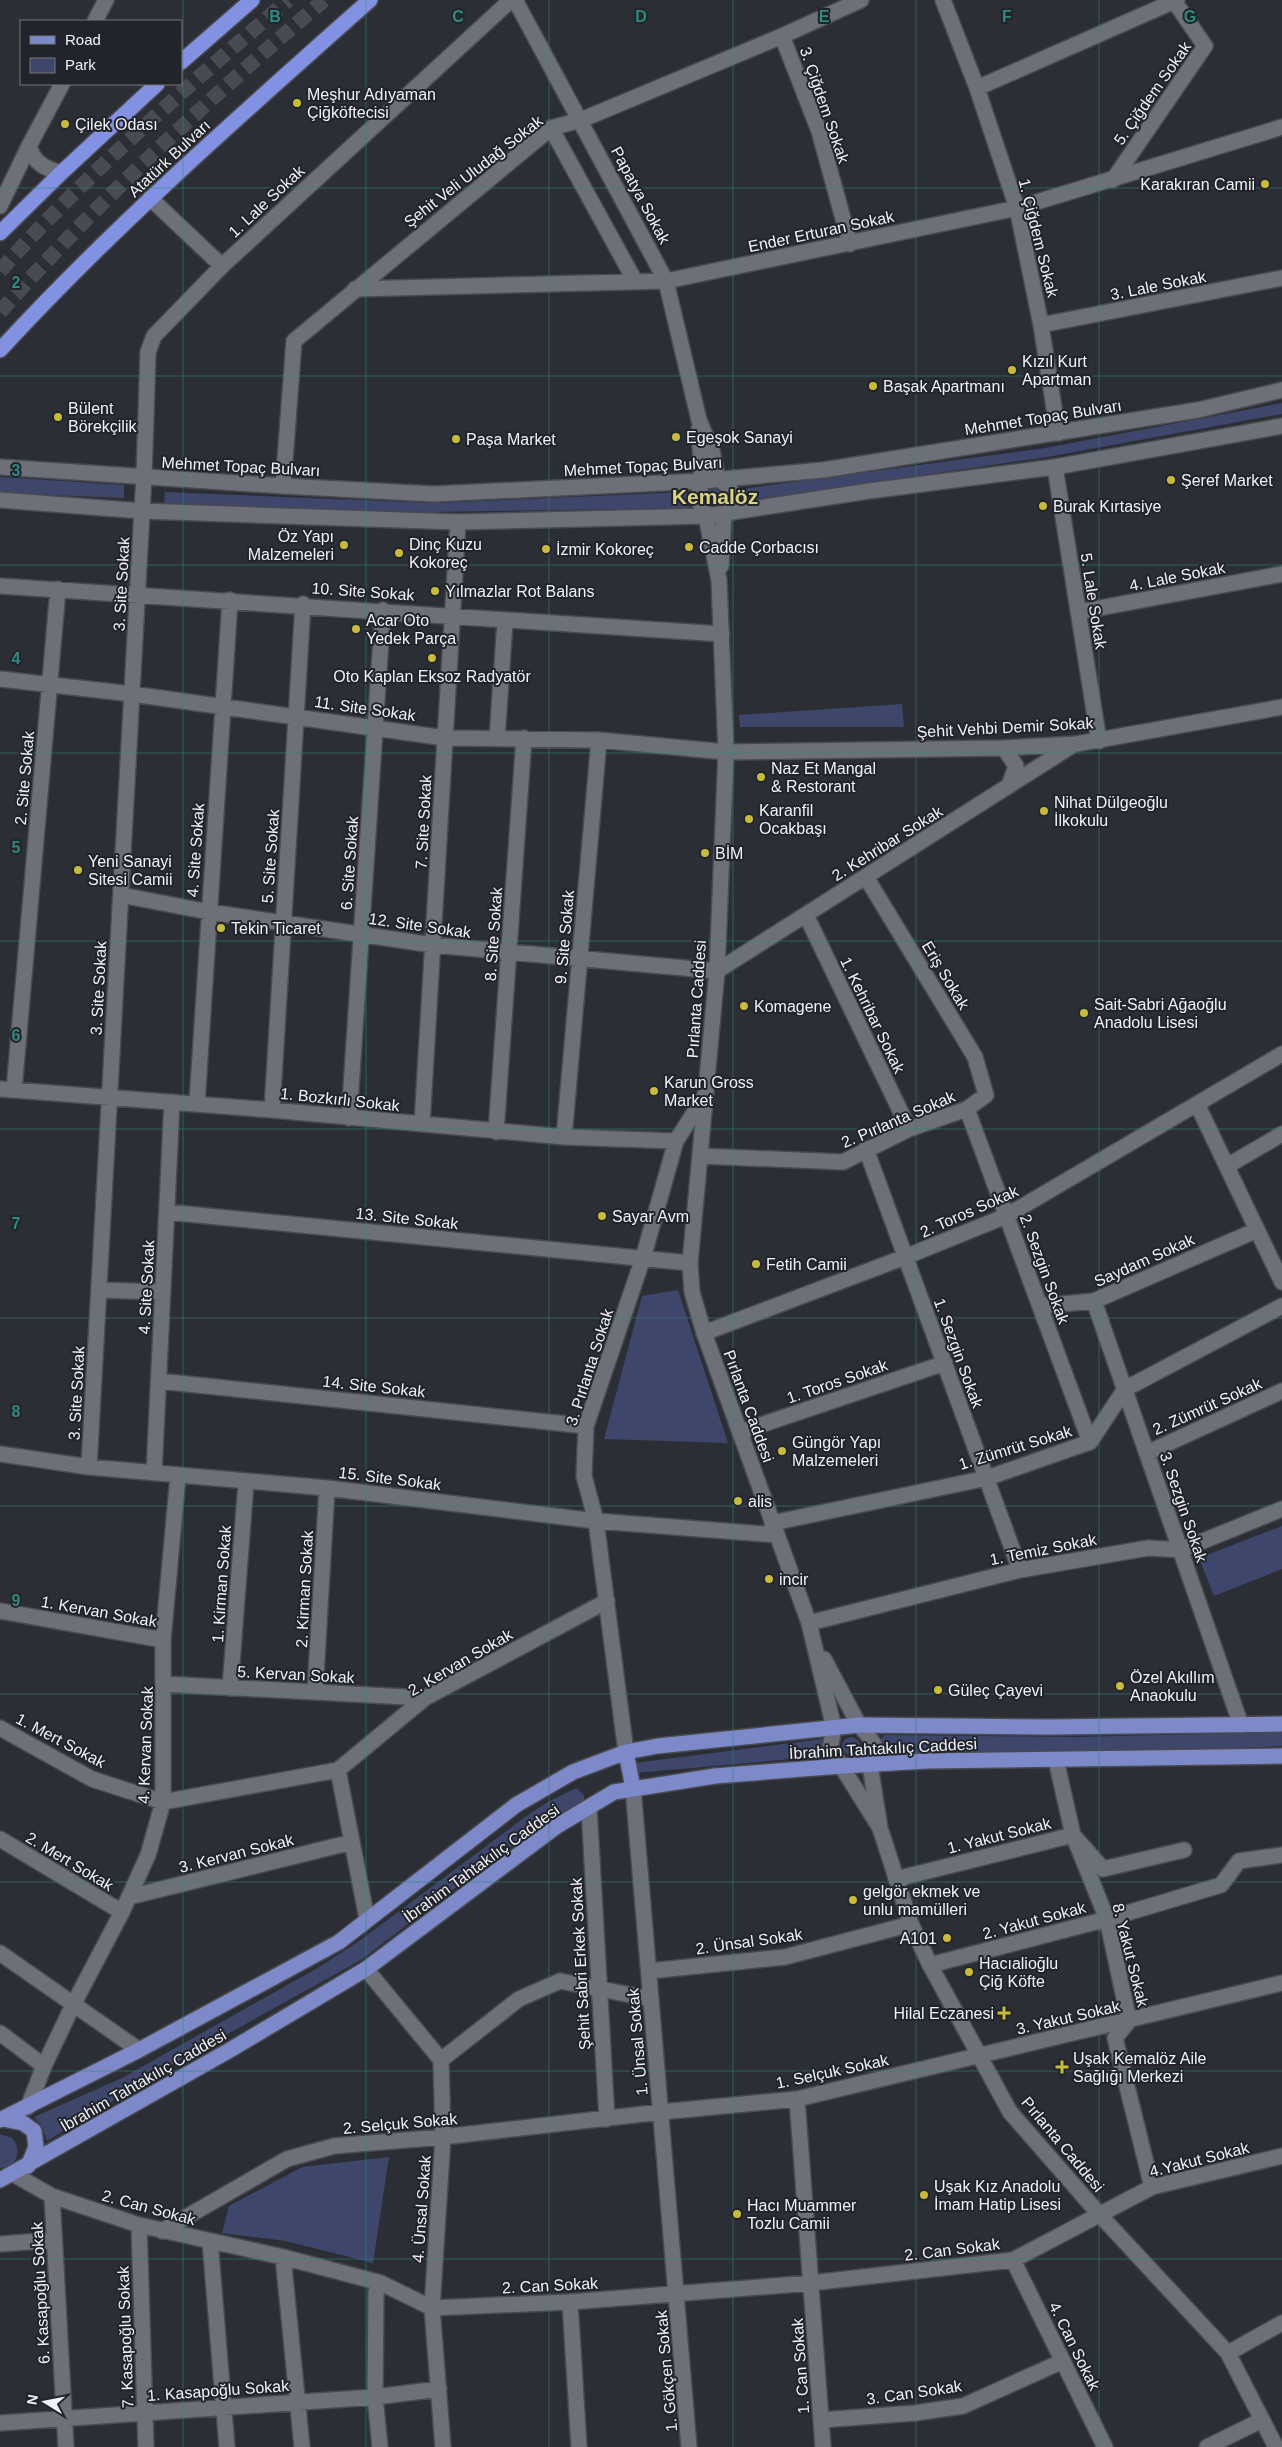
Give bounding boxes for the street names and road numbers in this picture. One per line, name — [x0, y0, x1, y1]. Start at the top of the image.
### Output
street label: 5. Çiğdem Sokak — [1111, 38, 1195, 148]
street label: 3. Çiğdem Sokak — [797, 45, 853, 166]
street label: Şehit Veli Uludağ Sokak — [401, 112, 547, 231]
street label: Atatürk Bulvarı — [125, 116, 214, 200]
street label: Papatya Sokak — [608, 144, 674, 248]
street label: 1. Lale Sokak — [225, 161, 308, 241]
street label: 1. Çiğdem Sokak — [1016, 177, 1062, 300]
street label: Ender Erturan Sokak — [747, 208, 896, 255]
street label: 3. Lale Sokak — [1109, 268, 1208, 303]
street label: Mehmet Topaç Bulvarı — [963, 397, 1123, 438]
street label: Mehmet Topaç Bulvarı — [161, 454, 321, 479]
street label: Mehmet Topaç Bulvarı — [563, 454, 723, 479]
street label: 3. Site Sokak — [111, 536, 133, 632]
street label: 5. Lale Sokak — [1078, 552, 1110, 651]
street label: 4. Lale Sokak — [1128, 559, 1227, 594]
street label: 10. Site Sokak — [311, 579, 416, 604]
street label: 11. Site Sokak — [313, 693, 418, 724]
street label: Şehit Vehbi Demir Sokak — [916, 714, 1095, 741]
street label: 2. Site Sokak — [12, 729, 37, 826]
street label: 7. Site Sokak — [413, 774, 435, 870]
street label: 4. Site Sokak — [184, 801, 207, 898]
street label: 2. Kehribar Sokak — [829, 802, 947, 884]
street label: 5. Site Sokak — [259, 807, 282, 904]
street label: 6. Site Sokak — [338, 814, 361, 911]
street label: 8. Site Sokak — [482, 885, 505, 982]
street label: 9. Site Sokak — [552, 888, 577, 985]
street label: 12. Site Sokak — [368, 910, 473, 941]
street label: Eriş Sokak — [919, 938, 973, 1013]
street label: Pırlanta Caddesi — [684, 939, 709, 1059]
street label: 3. Site Sokak — [88, 940, 110, 1036]
street label: 1. Kehribar Sokak — [837, 954, 909, 1077]
street label: 1. Bozkırlı Sokak — [279, 1085, 402, 1114]
street label: 2. Pırlanta Sokak — [839, 1087, 959, 1151]
street label: 2. Toros Sokak — [918, 1182, 1022, 1241]
street label: 13. Site Sokak — [355, 1205, 460, 1232]
street label: 2. Sezgin Sokak — [1017, 1212, 1073, 1327]
street label: Saydam Sokak — [1092, 1230, 1198, 1290]
street label: 4. Site Sokak — [136, 1239, 158, 1335]
street label: 1. Sezgin Sokak — [931, 1296, 987, 1411]
street label: 3. Pırlanta Sokak — [563, 1306, 617, 1428]
street label: 3. Site Sokak — [66, 1345, 88, 1441]
street label: Pırlanta Caddesi — [720, 1348, 777, 1465]
street label: 1. Toros Sokak — [784, 1356, 891, 1407]
street label: 14. Site Sokak — [322, 1373, 427, 1400]
street label: 2. Zümrüt Sokak — [1150, 1374, 1265, 1438]
street label: 1. Zümrüt Sokak — [957, 1422, 1075, 1473]
street label: 3. Sezgin Sokak — [1157, 1450, 1211, 1566]
street label: 15. Site Sokak — [338, 1464, 443, 1493]
street label: 1. Kirman Sokak — [209, 1524, 234, 1643]
street label: 2. Kirman Sokak — [293, 1529, 316, 1648]
street label: 1. Temiz Sokak — [988, 1531, 1099, 1568]
street label: 1. Kervan Sokak — [40, 1593, 159, 1630]
street label: 2. Kervan Sokak — [405, 1625, 516, 1699]
street label: 5. Kervan Sokak — [237, 1663, 356, 1686]
street label: 4. Kervan Sokak — [135, 1685, 156, 1804]
street label: 1. Mert Sokak — [13, 1710, 109, 1772]
street label: İbrahim Tahtakılıç Caddesi — [789, 1734, 977, 1762]
street label: İbrahim Tahtakılıç Caddesi — [400, 1800, 562, 1926]
street label: 1. Yakut Sokak — [946, 1814, 1054, 1857]
street label: 2. Mert Sokak — [23, 1829, 117, 1895]
street label: 3. Kervan Sokak — [177, 1831, 296, 1876]
street label: Şehit Sabri Erkek Sokak — [567, 1876, 594, 2051]
street label: 2. Yakut Sokak — [981, 1898, 1089, 1942]
street label: 8. Yakut Sokak — [1109, 1902, 1152, 2010]
street label: 2. Ünsal Sokak — [695, 1925, 805, 1957]
street label: 1. Ünsal Sokak — [624, 1987, 651, 2096]
street label: 3. Yakut Sokak — [1014, 1997, 1123, 2038]
street label: İbrahim Tahtakılıç Caddesi — [57, 2025, 229, 2135]
street label: 1. Selçuk Sokak — [774, 2051, 891, 2092]
street label: Pırlanta Caddesi — [1018, 2094, 1107, 2195]
street label: 2. Selçuk Sokak — [342, 2110, 459, 2137]
street label: 4.Yakut Sokak — [1148, 2139, 1252, 2180]
street label: 4. Ünsal Sokak — [409, 2154, 434, 2263]
street label: 2. Can Sokak — [100, 2187, 198, 2228]
street label: 6. Kasapoğlu Sokak — [28, 2220, 53, 2364]
street label: 2. Can Sokak — [903, 2235, 1002, 2264]
street label: 7. Kasapoğlu Sokak — [114, 2265, 136, 2408]
street label: 2. Can Sokak — [502, 2274, 599, 2297]
street label: 4. Can Sokak — [1046, 2299, 1104, 2394]
street label: 1. Gökçen Sokak — [653, 2309, 680, 2432]
street label: 1. Can Sokak — [789, 2316, 812, 2414]
street label: 1. Kasapoğlu Sokak — [146, 2377, 291, 2404]
street label: 3. Can Sokak — [865, 2377, 964, 2408]

